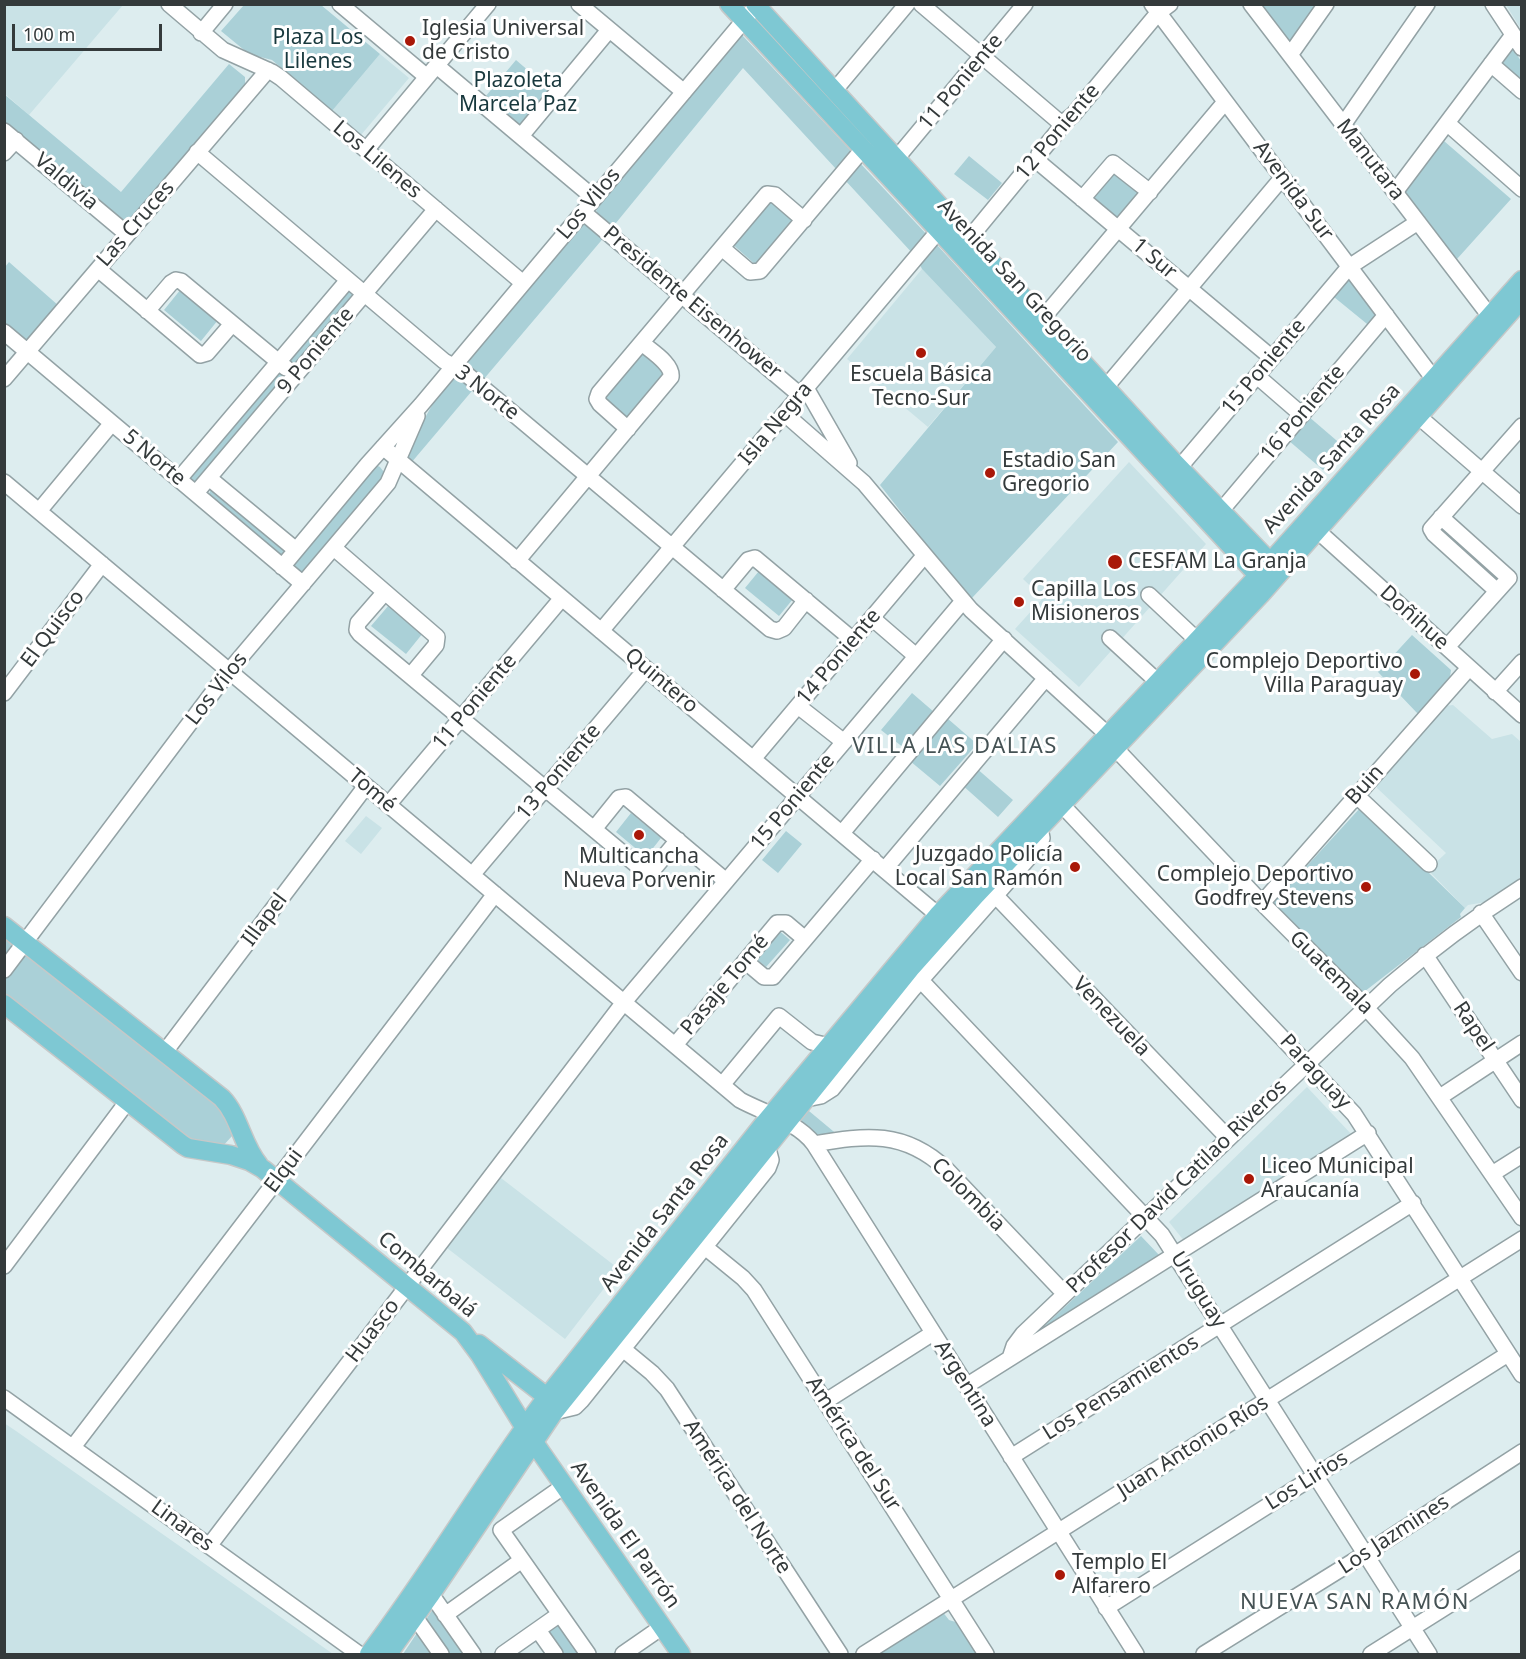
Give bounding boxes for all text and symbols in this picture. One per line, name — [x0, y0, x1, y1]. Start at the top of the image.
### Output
scale bar — [15, 12, 165, 50]
place label: Iglesia Universal de Cristo — [422, 16, 584, 66]
text: 100 m — [23, 22, 75, 46]
park label: Plaza Los Lilenes — [273, 25, 363, 75]
street label: 11 Poniente — [914, 29, 1008, 135]
marker: Iglesia Universal de Cristo — [403, 34, 417, 48]
park label: Plazoleta Marcela Paz — [459, 68, 577, 118]
street label: 12 Poniente — [1011, 79, 1105, 185]
street label: Manutara — [1330, 114, 1410, 206]
street label: Los Lilenes — [328, 116, 426, 204]
street label: Avenida Sur — [1248, 136, 1338, 246]
street label: Valdivia — [29, 148, 103, 216]
street label: Los Vilos — [552, 163, 626, 245]
street label: Las Cruces — [92, 176, 180, 272]
street label: Avenida San Gregorio — [932, 194, 1096, 368]
street label: Presidente Eisenhower — [598, 221, 786, 385]
street label: 1 Sur — [1127, 233, 1181, 285]
street label: 9 Poniente — [272, 302, 360, 400]
street label: 15 Poniente — [1217, 314, 1311, 420]
marker: Escuela Básica Tecno-Sur — [914, 346, 928, 360]
street label: 3 Norte — [450, 360, 524, 426]
street label: 16 Poniente — [1256, 360, 1350, 466]
place label: Escuela Básica Tecno-Sur — [850, 362, 992, 412]
street label: Isla Negra — [734, 377, 818, 471]
street label: Avenida Santa Rosa — [1258, 379, 1406, 539]
street label: 5 Norte — [117, 424, 191, 492]
place label: Estadio San Gregorio — [1002, 448, 1116, 498]
marker: Estadio San Gregorio — [983, 466, 997, 480]
place label: CESFAM La Granja — [1128, 549, 1307, 575]
marker: CESFAM La Granja — [1106, 553, 1124, 571]
place label: Capilla Los Misioneros — [1031, 577, 1139, 627]
street label: Doñihue — [1374, 580, 1454, 656]
street label: El Quisco — [16, 585, 90, 673]
marker: Capilla Los Misioneros — [1012, 595, 1026, 609]
street label: 14 Poniente — [792, 604, 886, 710]
street label: Quintero — [619, 643, 703, 719]
street label: Los Vilos — [181, 648, 253, 730]
street label: 11 Poniente — [428, 649, 522, 755]
place label: Complejo Deportivo Villa Paraguay — [1206, 649, 1403, 699]
marker: Complejo Deportivo Villa Paraguay — [1408, 667, 1422, 681]
street label: 13 Poniente — [512, 719, 606, 825]
district label: VILLA LAS DALIAS — [852, 734, 1058, 760]
street label: 15 Poniente — [746, 749, 840, 855]
street label: Buin — [1341, 760, 1389, 810]
street label: Tomé — [343, 764, 401, 818]
marker: Multicancha Nueva Porvenir — [632, 828, 646, 842]
place label: Juzgado Policía Local San Ramón — [895, 842, 1063, 892]
place label: Multicancha Nueva Porvenir — [563, 844, 715, 894]
marker: Juzgado Policía Local San Ramón — [1068, 860, 1082, 874]
place label: Complejo Deportivo Godfrey Stevens — [1157, 862, 1354, 912]
marker: Complejo Deportivo Godfrey Stevens — [1359, 880, 1373, 894]
street label: Illapel — [237, 888, 293, 952]
street label: Guatemala — [1284, 926, 1378, 1020]
street label: Pasaje Tomé — [676, 930, 774, 1040]
street label: Venezuela — [1067, 972, 1155, 1062]
street label: Rapel — [1447, 997, 1499, 1057]
street label: Paraguay — [1274, 1029, 1356, 1115]
street label: Profesor David Catilao Riveros — [1062, 1075, 1292, 1299]
street label: Avenida Santa Rosa — [596, 1129, 734, 1297]
street label: Elqui — [259, 1144, 309, 1198]
street label: Colombia — [926, 1153, 1010, 1237]
place label: Liceo Municipal Araucanía — [1261, 1154, 1414, 1204]
marker: Liceo Municipal Araucanía — [1242, 1172, 1256, 1186]
street label: Combarbalá — [373, 1226, 481, 1324]
street label: Uruguay — [1165, 1247, 1231, 1333]
street label: Huasco — [341, 1294, 405, 1368]
street label: Los Pensamientos — [1039, 1330, 1203, 1446]
street label: Argentina — [929, 1336, 1001, 1432]
street label: América del Sur — [800, 1372, 906, 1516]
street label: Juan Antonio Ríos — [1113, 1390, 1273, 1504]
street label: América del Norte — [678, 1415, 796, 1579]
street label: Los Lirios — [1261, 1446, 1353, 1516]
street label: Avenida El Parrón — [565, 1456, 685, 1614]
street label: Los Jazmines — [1334, 1490, 1454, 1580]
street label: Linares — [146, 1495, 218, 1557]
place label: Templo El Alfarero — [1072, 1550, 1167, 1600]
marker: Templo El Alfarero — [1053, 1568, 1067, 1582]
district label: NUEVA SAN RAMÓN — [1240, 1590, 1470, 1616]

